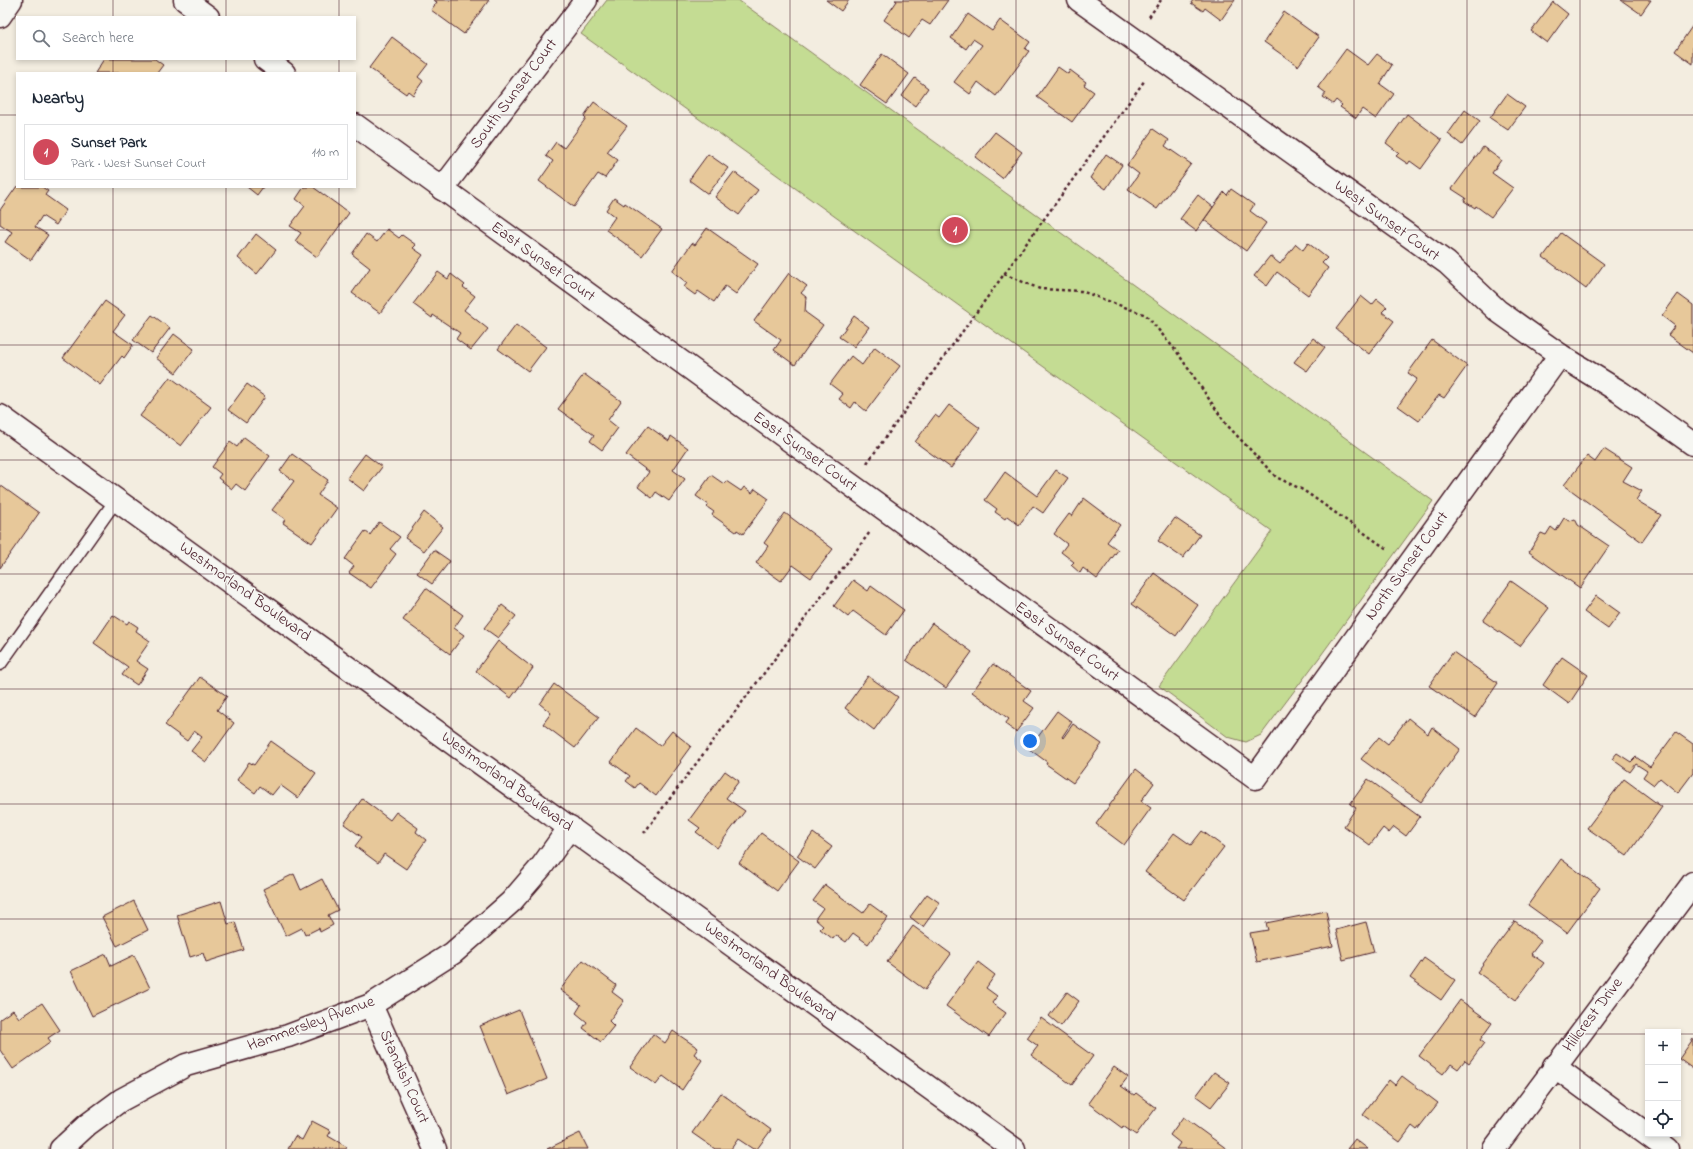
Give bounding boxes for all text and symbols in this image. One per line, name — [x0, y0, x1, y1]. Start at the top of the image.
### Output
search box — [16, 16, 356, 60]
icon: search — [30, 27, 52, 49]
text: Search here — [62, 27, 134, 49]
street label: South Sunset Court — [464, 33, 564, 154]
text: Nearby — [32, 86, 84, 111]
text: Sunset Park — [71, 132, 147, 154]
text: 1 — [44, 143, 48, 162]
text: 110 m — [312, 143, 339, 162]
text: Park · West Sunset Court — [71, 154, 206, 173]
street label: West Sunset Court — [1329, 174, 1445, 268]
pin: 1 — [942, 215, 968, 245]
street label: East Sunset Court — [486, 216, 601, 309]
street label: East Sunset Court — [748, 406, 863, 499]
street label: North Sunset Court — [1359, 506, 1455, 625]
street label: Westmorland Boulevard — [174, 536, 316, 648]
street label: East Sunset Court — [1010, 596, 1125, 689]
street label: Westmorland Boulevard — [436, 726, 578, 838]
your location — [1020, 731, 1040, 751]
street label: Westmorland Boulevard — [699, 916, 841, 1028]
street label: Hillcrest Drive — [1557, 972, 1629, 1057]
street label: Hammersley Avenue — [244, 990, 379, 1058]
street label: Standish Court — [373, 1026, 436, 1128]
map controls — [1645, 1029, 1681, 1137]
button: + — [1645, 1029, 1681, 1065]
button: − — [1645, 1065, 1681, 1101]
button: locate — [1645, 1101, 1681, 1137]

